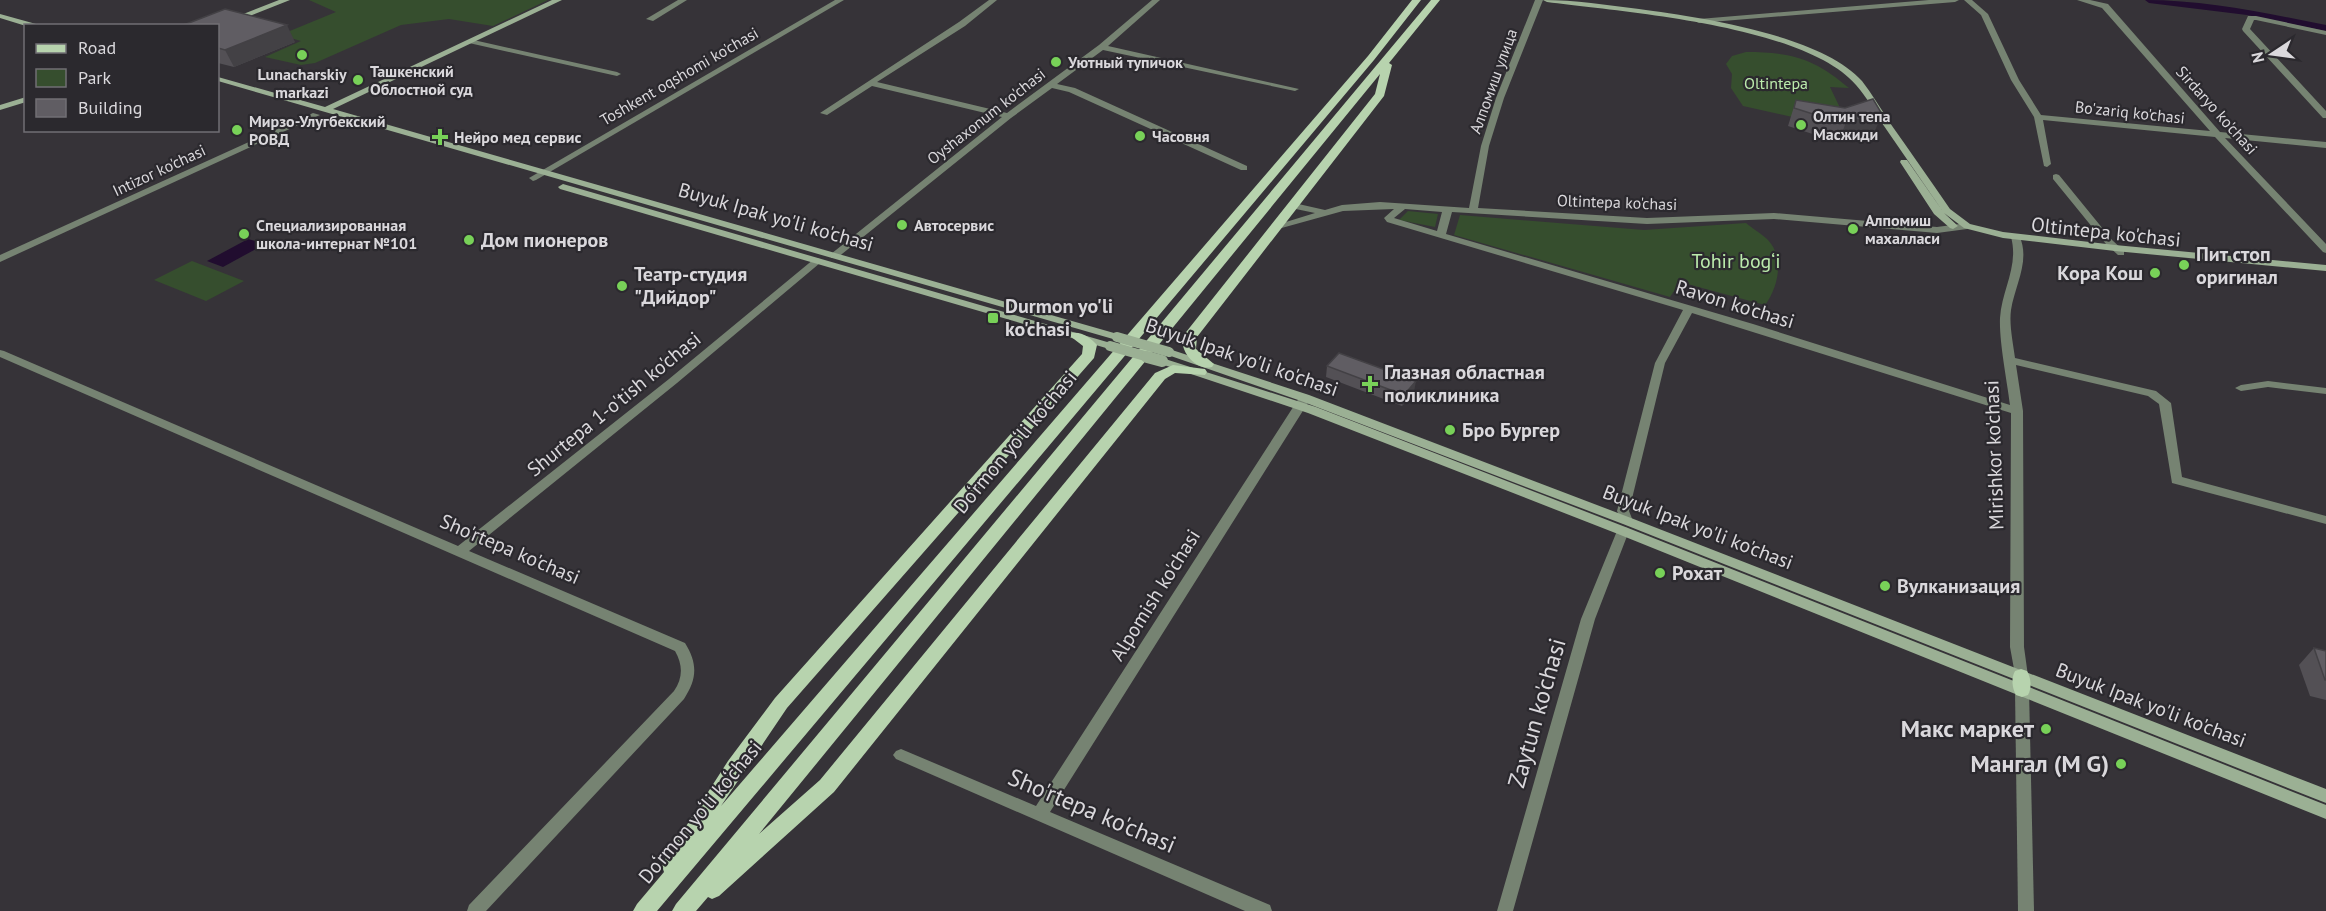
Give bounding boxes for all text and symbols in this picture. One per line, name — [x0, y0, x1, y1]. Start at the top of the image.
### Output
street label: Toshkent oqshomi ko'chasi — [596, 22, 762, 130]
legend — [24, 24, 219, 132]
north arrow — [2242, 24, 2302, 84]
street label: Алпомиш улица — [1465, 26, 1521, 136]
text: Road — [78, 36, 116, 59]
marker: Lunacharskiy markazi — [295, 48, 309, 62]
text: N — [2246, 50, 2268, 65]
place label: Уютный тупичок — [1067, 52, 1183, 72]
marker: Уютный тупичок — [1049, 55, 1063, 69]
place label: Ташкенский Облостной суд — [370, 61, 473, 99]
street label: Sirdaryo ko'chasi — [2172, 62, 2262, 158]
place label: Lunacharskiy markazi — [257, 64, 347, 102]
street label: Oyshaxonum ko'chasi — [923, 64, 1049, 168]
text: Park — [78, 66, 111, 89]
marker: Ташкенский Облостной суд — [351, 73, 365, 87]
park label: Oltintepa — [1744, 73, 1808, 93]
text: Building — [78, 96, 142, 119]
street label: Bo'zariq ko'chasi — [2074, 96, 2186, 128]
place label: Олтин тепа Масжиди — [1813, 106, 1890, 144]
place label: Мирзо-Улугбекский РОВД — [249, 111, 385, 149]
marker: Олтин тепа Масжиди — [1794, 118, 1808, 132]
marker: Мирзо-Улугбекский РОВД — [230, 123, 244, 137]
place label: Часовня — [1152, 126, 1210, 146]
place label: Нейро мед сервис — [454, 127, 582, 147]
marker: Нейро мед сервис — [431, 128, 449, 146]
marker: Часовня — [1133, 129, 1147, 143]
street label: Intizor ko'chasi — [109, 140, 209, 200]
street label: Buyuk Ipak yo'li ko'chasi — [675, 177, 877, 257]
street label: Oltintepa ko'chasi — [1557, 190, 1677, 214]
place label: Алпомиш махалласи — [1865, 210, 1940, 248]
street label: Oltintepa ko'chasi — [2030, 211, 2182, 253]
place label: Специализированная школа-интернат №101 — [256, 215, 417, 253]
place label: Автосервис — [914, 215, 994, 235]
marker: Автосервис — [895, 218, 909, 232]
marker: Алпомиш махалласи — [1846, 222, 1860, 236]
marker: Специализированная школа-интернат №101 — [237, 227, 251, 241]
place label: Дом пионеров — [481, 227, 608, 253]
marker: Дом пионеров — [462, 233, 476, 247]
place label: Пит стоп оригинал — [2196, 241, 2278, 290]
park label: Tohir bog‘i — [1691, 248, 1781, 274]
marker: Пит стоп оригинал — [2177, 258, 2191, 272]
place label: Кора Кош — [2057, 260, 2143, 286]
place label: Театр-студия "Дийдор" — [634, 261, 747, 310]
marker: Кора Кош — [2148, 266, 2162, 280]
street label: Ravon ko'chasi — [1672, 274, 1798, 334]
marker: Театр-студия "Дийдор" — [615, 279, 629, 293]
place label: Durmon yo'li ko'chasi — [1005, 293, 1113, 342]
marker: Durmon yo'li ko'chasi — [986, 311, 1000, 325]
street label: Buyuk Ipak yo'li ko'chasi — [1142, 312, 1342, 402]
street label: Shurtepa 1-o'tish ko'chasi — [522, 326, 706, 482]
place label: Глазная областная поликлиника — [1384, 359, 1545, 408]
street label: Do‘rmon yo‘li ko‘chasi — [948, 365, 1082, 519]
marker: Глазная областная поликлиника — [1361, 375, 1379, 393]
street label: Mirishkor ko'chasi — [1978, 380, 2010, 530]
place label: Бро Бургер — [1462, 417, 1560, 443]
marker: Бро Бургер — [1443, 423, 1457, 437]
street label: Buyuk Ipak yo'li ko'chasi — [1599, 479, 1797, 575]
street label: Sho'rtepa ko'chasi — [436, 508, 584, 590]
street label: Alpomish ko'chasi — [1104, 524, 1206, 666]
place label: Рохат — [1672, 560, 1723, 586]
marker: Рохат — [1653, 566, 1667, 580]
place label: Вулканизация — [1897, 573, 2020, 599]
marker: Вулканизация — [1878, 579, 1892, 593]
street label: Zaytun ko'chasi — [1500, 634, 1573, 791]
street label: Buyuk Ipak yo'li ko'chasi — [2052, 657, 2250, 753]
place label: Макс маркет — [1901, 713, 2035, 744]
marker: Макс маркет — [2039, 722, 2053, 736]
street label: Do‘rmon yo‘li ko‘chasi — [633, 735, 767, 889]
place label: Мангал (M G) — [1970, 748, 2109, 779]
marker: Мангал (M G) — [2114, 757, 2128, 771]
street label: Sho'rtepa ko'chasi — [1004, 761, 1181, 860]

